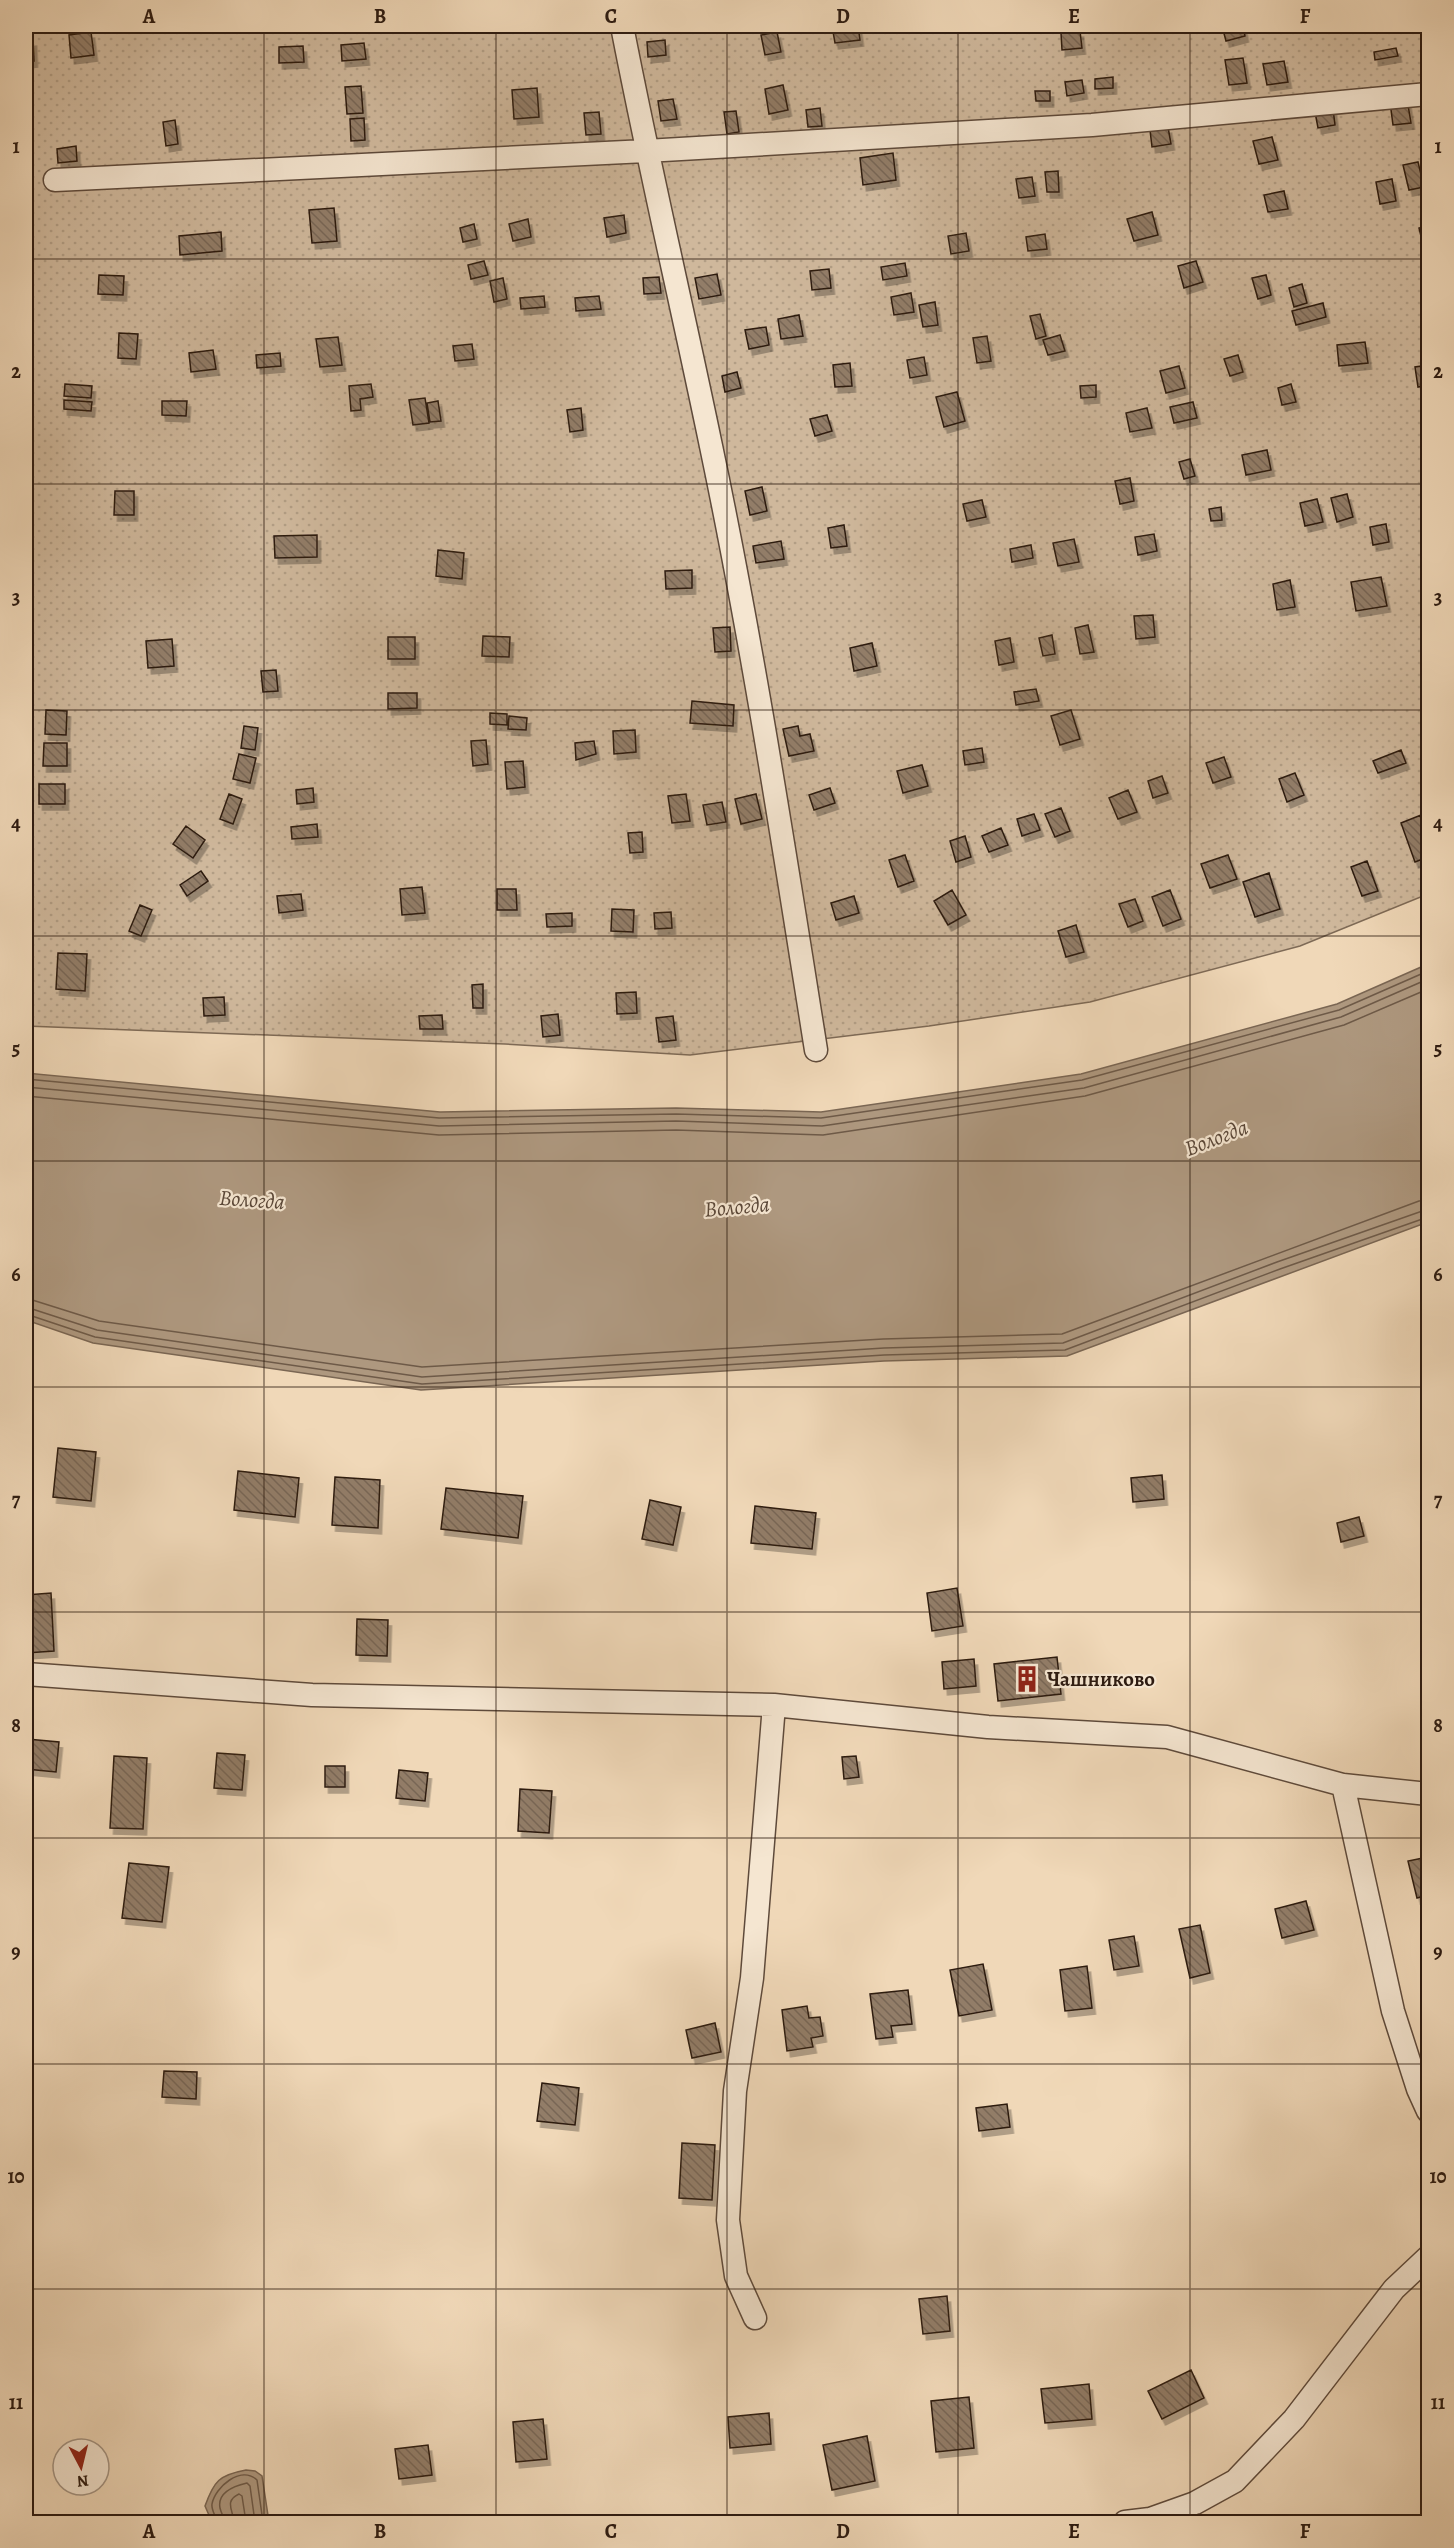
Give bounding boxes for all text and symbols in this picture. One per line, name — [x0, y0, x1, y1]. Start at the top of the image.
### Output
text: A — [142, 3, 156, 30]
text: B — [374, 3, 386, 30]
text: C — [605, 3, 617, 30]
text: D — [836, 3, 850, 30]
text: E — [1068, 3, 1080, 30]
text: F — [1300, 3, 1311, 30]
text: 1 — [12, 133, 20, 160]
text: 1 — [1434, 133, 1442, 160]
text: 2 — [11, 358, 21, 385]
text: 2 — [1433, 358, 1443, 385]
text: 3 — [12, 584, 20, 611]
text: 3 — [1434, 584, 1442, 611]
text: 4 — [11, 810, 21, 837]
text: 4 — [1433, 810, 1443, 837]
text: 5 — [12, 1035, 20, 1062]
text: 5 — [1434, 1035, 1442, 1062]
water label: Вологда — [1180, 1112, 1252, 1164]
water label: Вологда — [218, 1183, 286, 1217]
water label: Вологда — [703, 1189, 771, 1225]
text: 6 — [11, 1261, 21, 1288]
text: 6 — [1433, 1261, 1443, 1288]
text: 7 — [12, 1486, 21, 1513]
text: 7 — [1434, 1486, 1443, 1513]
building icon: Чашниково — [1012, 1664, 1042, 1694]
place label: Чашниково — [1047, 1665, 1155, 1693]
text: 8 — [11, 1712, 21, 1739]
text: 8 — [1433, 1712, 1443, 1739]
text: 9 — [11, 1938, 21, 1965]
text: 9 — [1433, 1938, 1443, 1965]
text: 10 — [7, 2163, 25, 2190]
text: 10 — [1429, 2163, 1447, 2190]
text: 11 — [9, 2389, 23, 2416]
text: 11 — [1431, 2389, 1445, 2416]
north arrow — [51, 2437, 111, 2497]
text: N — [75, 2469, 90, 2493]
text: A — [142, 2518, 156, 2545]
text: B — [374, 2518, 386, 2545]
text: C — [605, 2518, 617, 2545]
text: D — [836, 2518, 850, 2545]
text: E — [1068, 2518, 1080, 2545]
text: F — [1300, 2518, 1311, 2545]

